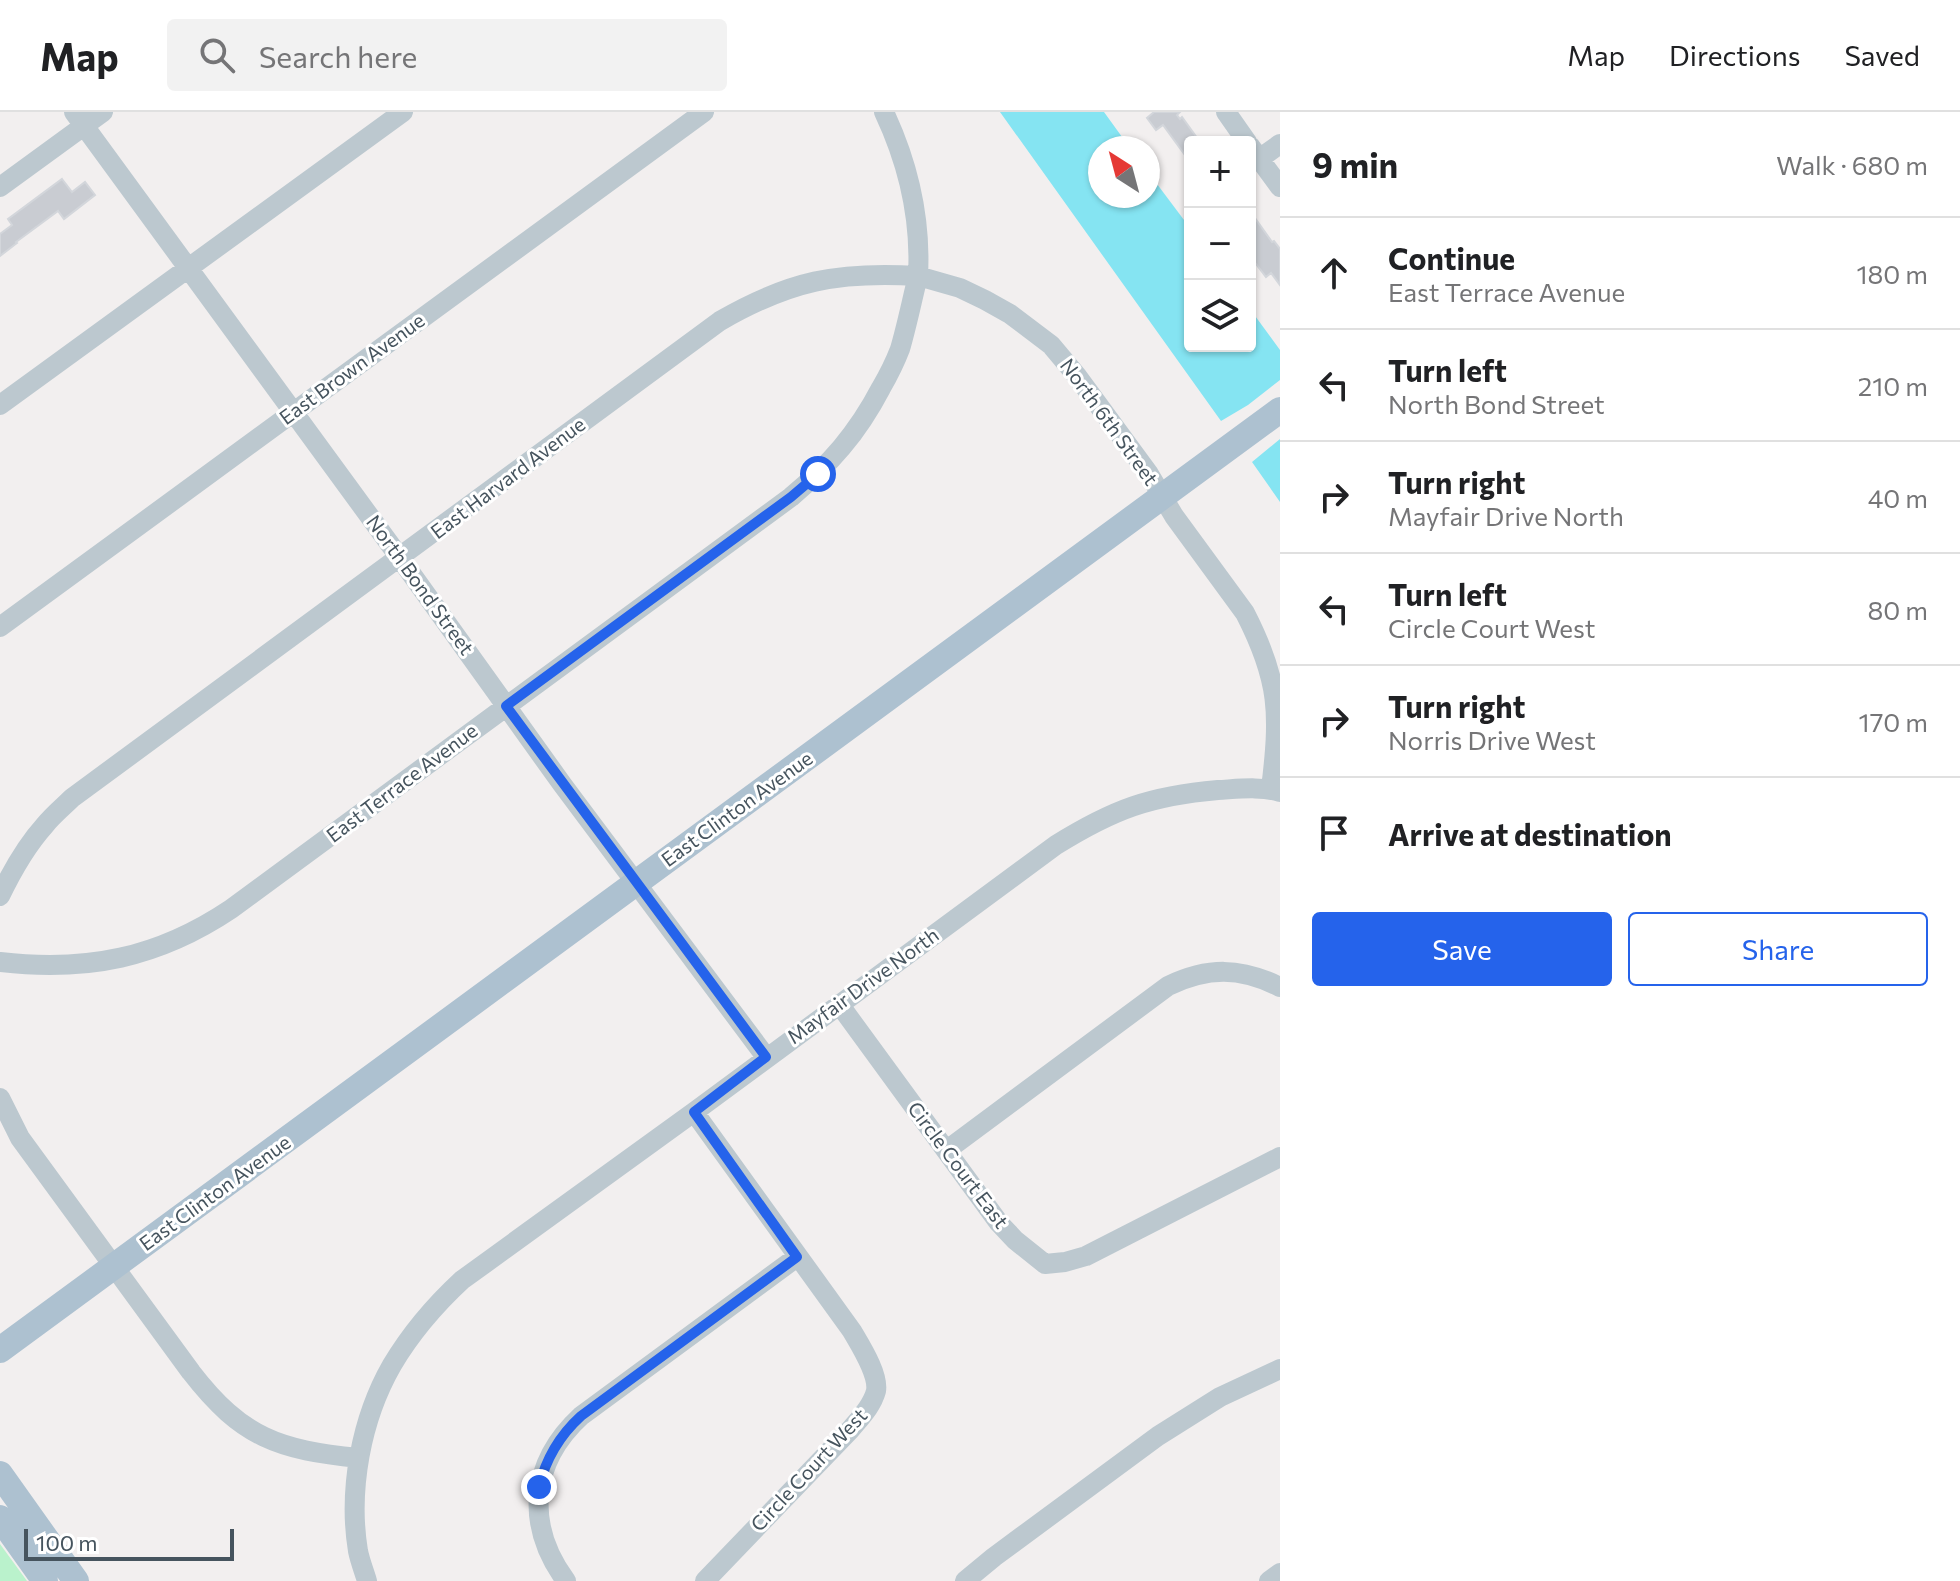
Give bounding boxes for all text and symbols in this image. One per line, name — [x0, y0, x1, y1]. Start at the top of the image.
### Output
search box — [167, 19, 727, 91]
text: Map — [40, 32, 119, 79]
icon: search — [195, 33, 239, 77]
text: Search here — [259, 37, 417, 74]
text: Map — [1567, 38, 1625, 72]
text: Directions — [1669, 38, 1800, 72]
text: Saved — [1844, 38, 1920, 72]
north arrow — [1088, 136, 1160, 208]
map controls — [1184, 136, 1256, 352]
button: + — [1184, 136, 1256, 208]
text: 9 min — [1312, 143, 1398, 185]
text: Walk · 680 m — [1776, 149, 1928, 180]
button: − — [1184, 208, 1256, 280]
text: Continue — [1388, 239, 1515, 276]
icon: ahead — [1312, 251, 1356, 295]
text: 180 m — [1856, 258, 1928, 289]
text: East Terrace Avenue — [1388, 276, 1625, 307]
button: layers — [1184, 280, 1256, 352]
street label: East Brown Avenue — [274, 307, 429, 429]
text: Turn left — [1388, 351, 1507, 388]
street label: North 6th Street — [1056, 353, 1164, 489]
icon: left — [1312, 363, 1356, 407]
text: 210 m — [1858, 370, 1928, 401]
text: North Bond Street — [1388, 388, 1605, 419]
street label: East Harvard Avenue — [425, 411, 589, 543]
route start — [800, 456, 836, 492]
text: Turn right — [1388, 463, 1525, 500]
icon: right — [1312, 475, 1356, 519]
text: 40 m — [1868, 482, 1928, 513]
text: Mayfair Drive North — [1388, 500, 1624, 531]
street label: North Bond Street — [362, 510, 480, 659]
text: Turn left — [1388, 575, 1507, 612]
icon: left — [1312, 587, 1356, 631]
text: 80 m — [1868, 594, 1928, 625]
text: Circle Court West — [1388, 612, 1595, 643]
text: Turn right — [1388, 687, 1525, 724]
icon: right — [1312, 699, 1356, 743]
text: 170 m — [1859, 706, 1928, 737]
street label: East Terrace Avenue — [321, 718, 481, 847]
text: Norris Drive West — [1388, 724, 1596, 755]
street label: East Clinton Avenue — [656, 745, 817, 871]
icon: arrive — [1312, 811, 1356, 855]
text: Arrive at destination — [1388, 815, 1672, 852]
button: Save — [1312, 912, 1612, 986]
button: Share — [1628, 912, 1928, 986]
street label: Mayfair Drive North — [782, 922, 943, 1048]
street label: Circle Court East — [903, 1096, 1014, 1232]
street label: East Clinton Avenue — [134, 1129, 295, 1255]
street label: Circle Court West — [745, 1403, 871, 1536]
route end — [521, 1469, 557, 1505]
scale bar — [24, 1525, 234, 1561]
text: 100 m — [36, 1529, 98, 1556]

